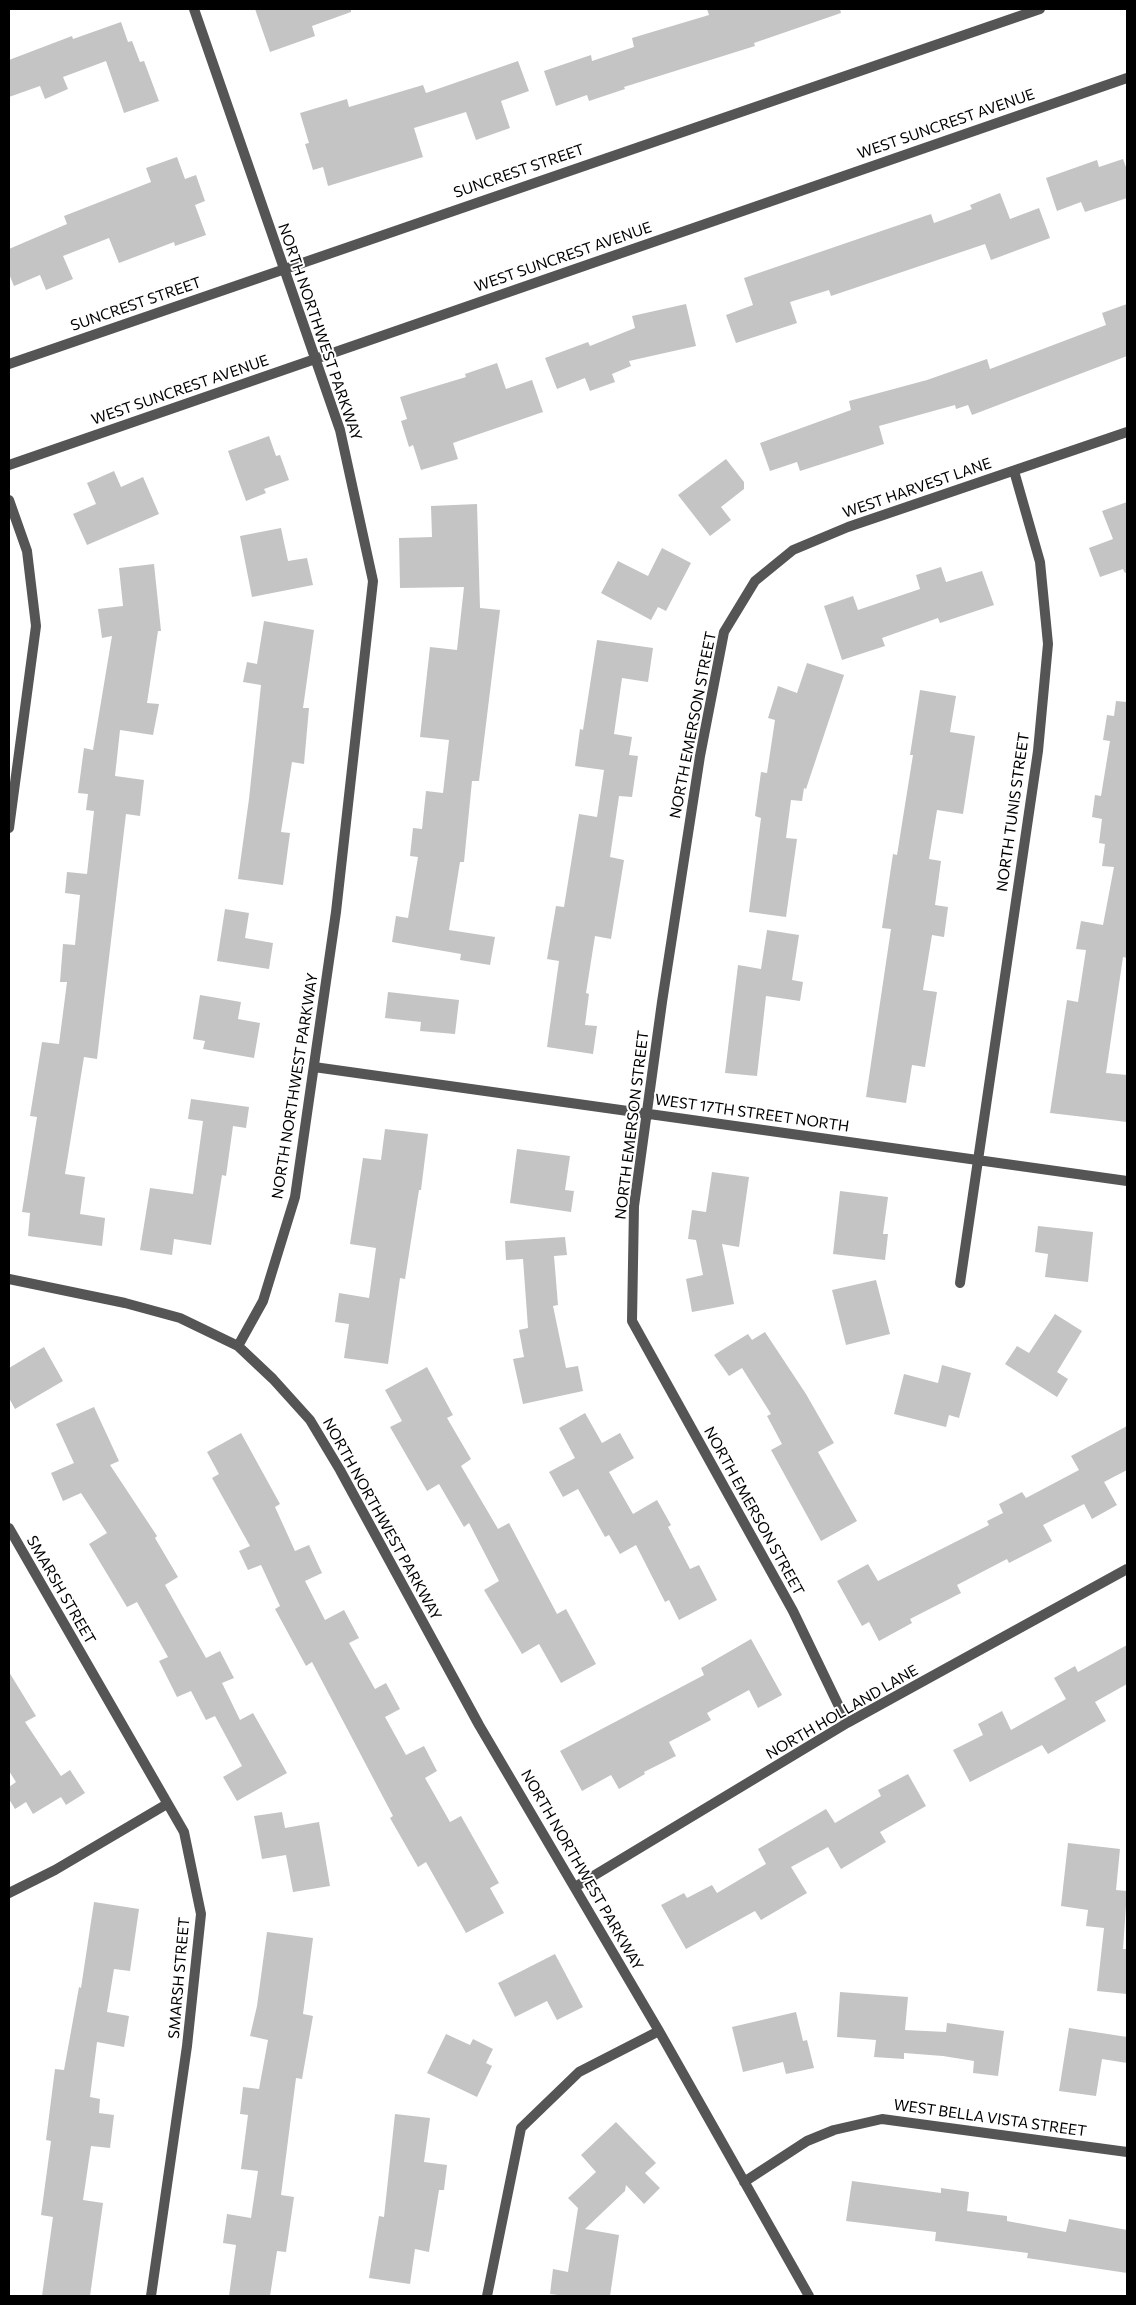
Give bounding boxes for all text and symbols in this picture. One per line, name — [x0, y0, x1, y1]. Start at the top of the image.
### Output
street label: WEST SUNCREST AVENUE — [855, 85, 1037, 163]
street label: SUNCREST STREET — [451, 140, 587, 202]
street label: WEST SUNCREST AVENUE — [472, 218, 654, 296]
street label: NORTH NORTHWEST PARKWAY — [274, 221, 366, 443]
street label: SUNCREST STREET — [68, 273, 204, 335]
street label: WEST SUNCREST AVENUE — [89, 351, 271, 429]
street label: WEST HARVEST LANE — [840, 454, 994, 522]
street label: NORTH EMERSON STREET — [666, 630, 720, 820]
street label: NORTH TUNIS STREET — [993, 731, 1033, 893]
street label: NORTH NORTHWEST PARKWAY — [268, 972, 322, 1200]
street label: NORTH EMERSON STREET — [611, 1030, 653, 1220]
street label: WEST 17TH STREET NORTH — [654, 1090, 850, 1136]
street label: NORTH NORTHWEST PARKWAY — [319, 1415, 445, 1623]
street label: NORTH EMERSON STREET — [700, 1423, 808, 1599]
street label: SMARSH STREET — [23, 1533, 99, 1647]
street label: NORTH HOLLAND LANE — [763, 1661, 921, 1763]
street label: NORTH NORTHWEST PARKWAY — [517, 1767, 647, 1973]
street label: SMARSH STREET — [165, 1916, 193, 2040]
street label: WEST BELLA VISTA STREET — [892, 2096, 1088, 2140]

